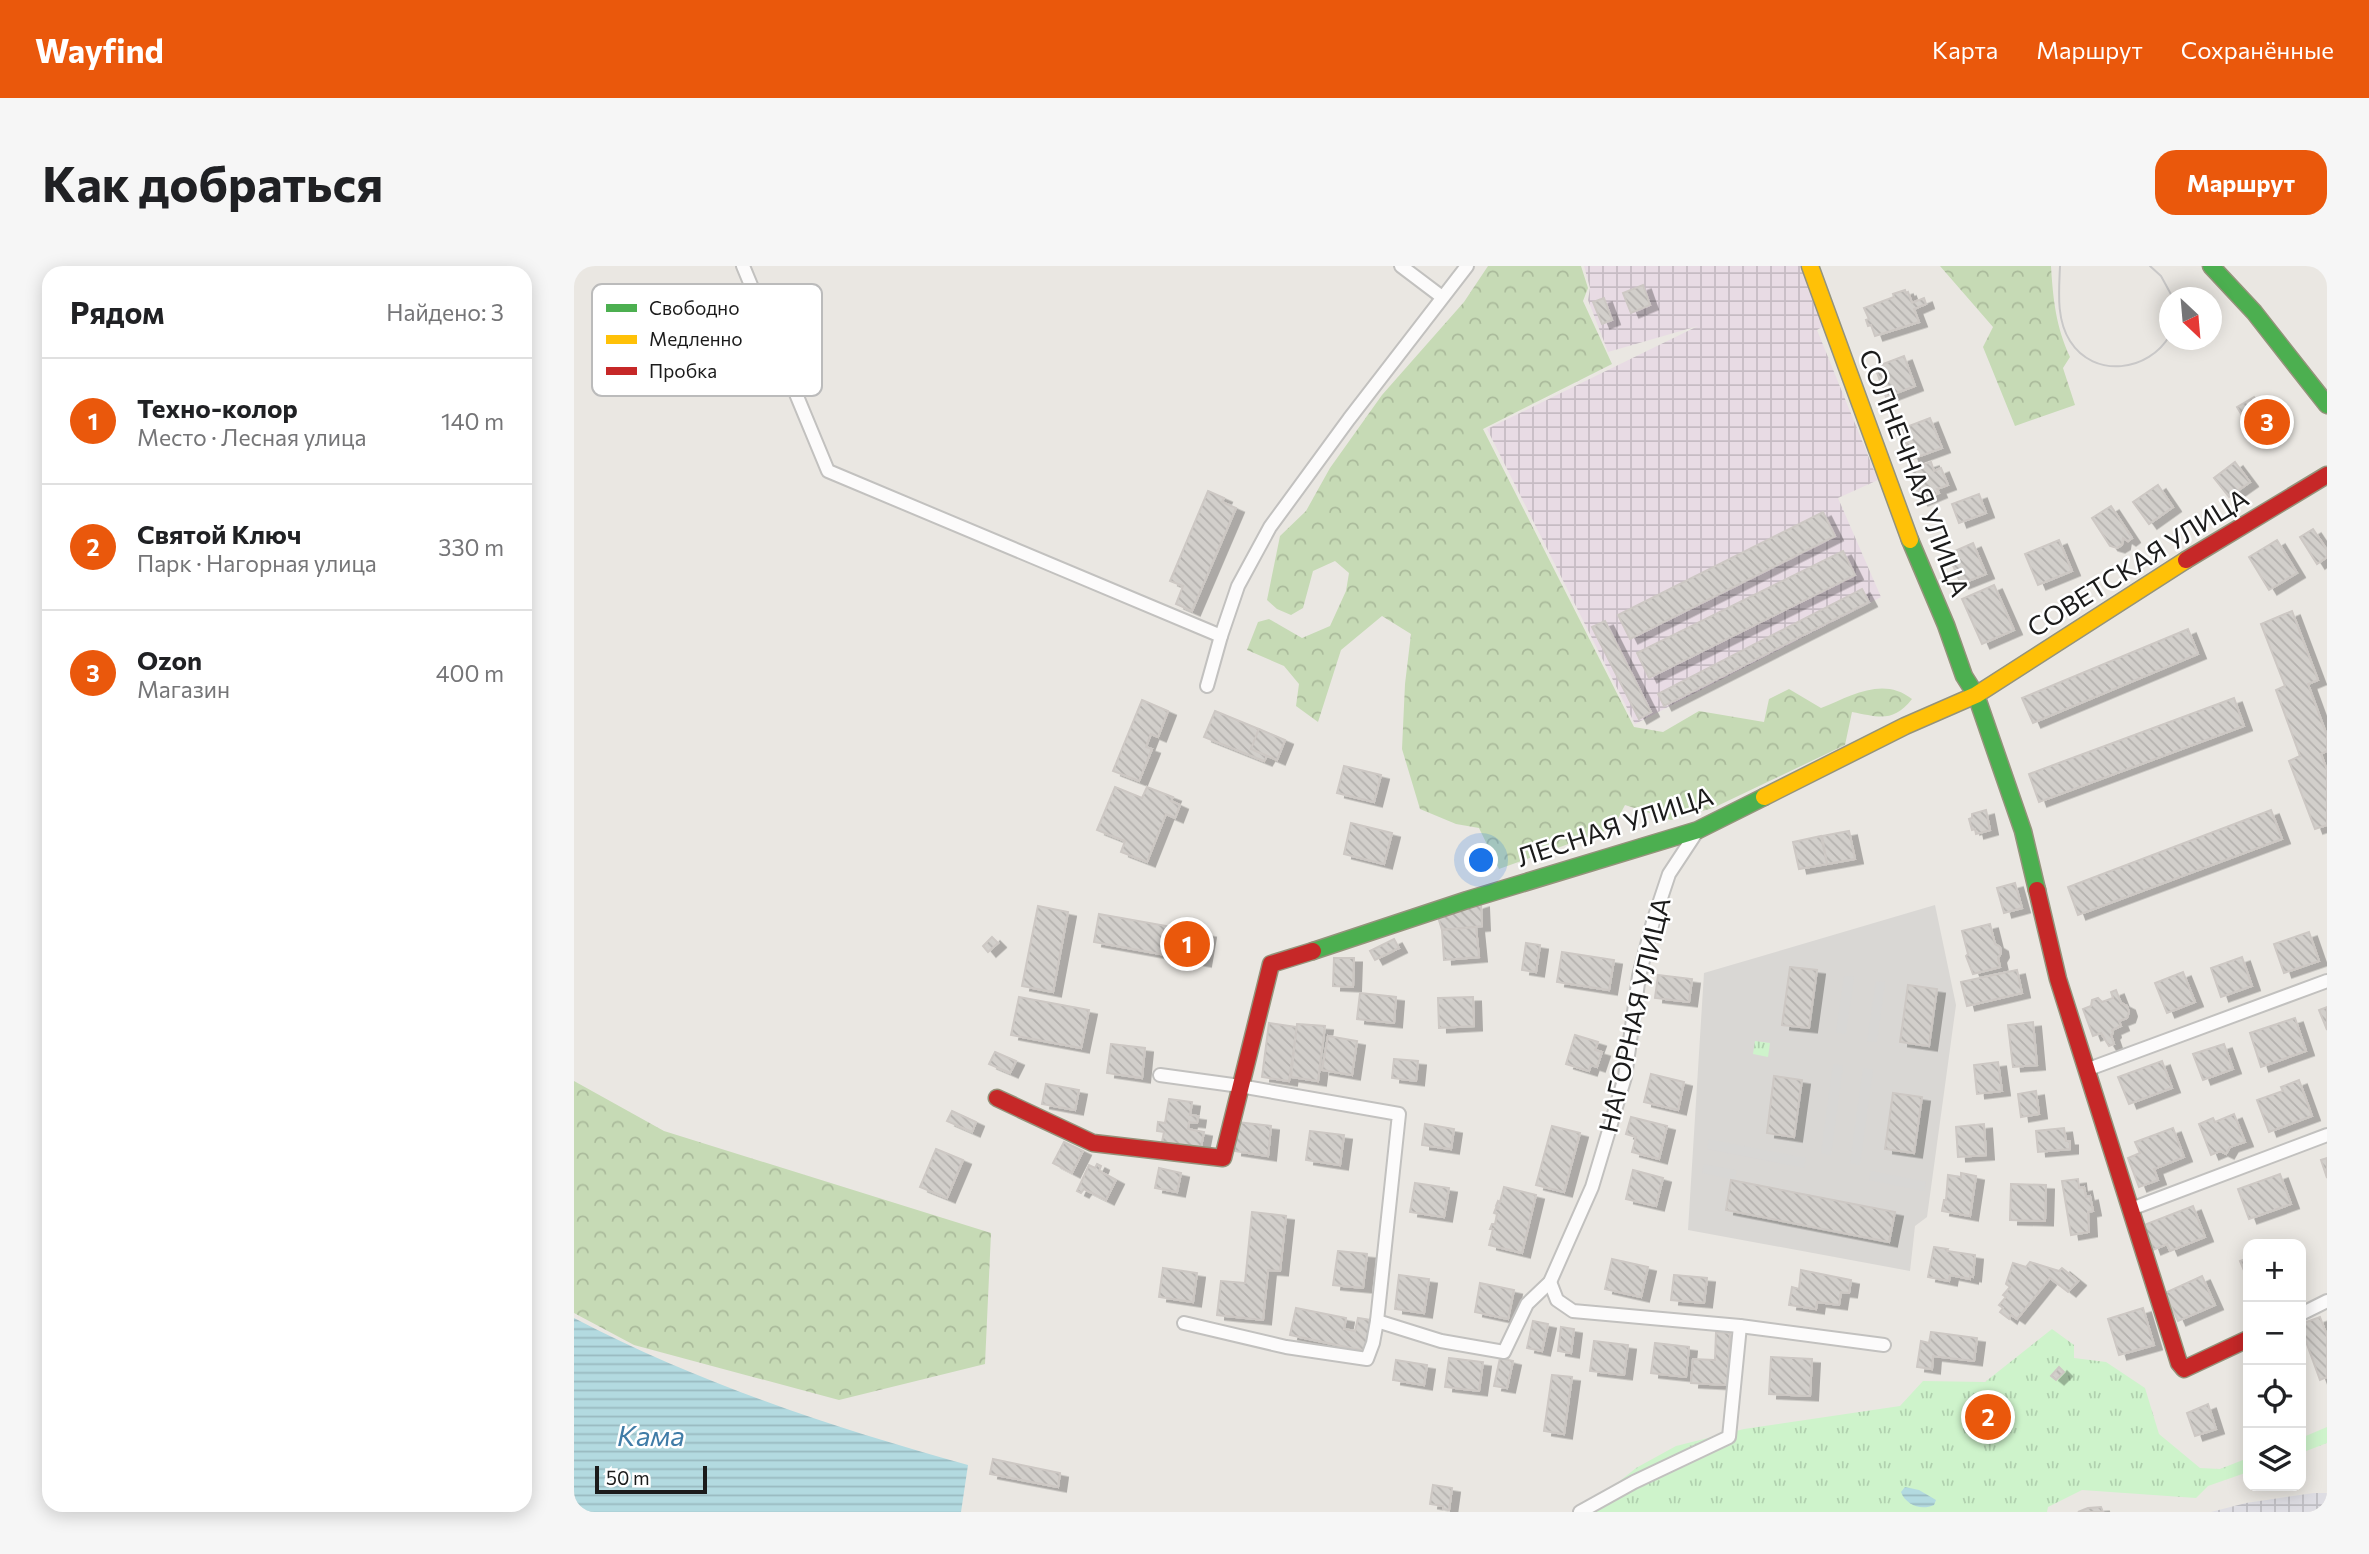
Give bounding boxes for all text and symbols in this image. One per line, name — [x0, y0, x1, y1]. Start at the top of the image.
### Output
text: Wayfind — [35, 29, 164, 70]
text: Карта — [1932, 35, 1998, 64]
text: Маршрут — [2036, 35, 2143, 64]
text: Сохранённые — [2181, 35, 2334, 64]
button: Маршрут — [2155, 150, 2327, 215]
text: Как добраться — [42, 152, 383, 212]
legend — [592, 284, 822, 396]
north arrow — [2159, 287, 2222, 350]
text: Рядом — [70, 293, 164, 330]
text: Свободно — [649, 296, 739, 319]
text: Найдено: 3 — [386, 298, 504, 326]
text: Медленно — [649, 327, 743, 350]
street label: СОЛНЕЧНАЯ УЛИЦА — [1854, 344, 1977, 601]
text: Пробка — [649, 359, 717, 382]
text: Техно-колор — [137, 392, 298, 423]
pin: 3 — [2244, 396, 2290, 448]
text: 1 — [88, 407, 98, 435]
text: 140 m — [441, 407, 504, 435]
text: Место · Лесная улица — [137, 423, 366, 451]
street label: СОВЕТСКАЯ УЛИЦА — [2021, 481, 2254, 642]
text: Святой Ключ — [137, 518, 301, 549]
text: 2 — [86, 533, 100, 561]
text: 330 m — [438, 533, 504, 561]
text: Парк · Нагорная улица — [137, 549, 377, 577]
text: Ozon — [137, 644, 202, 675]
text: 3 — [86, 659, 100, 687]
text: 400 m — [436, 659, 504, 687]
text: Магазин — [137, 675, 230, 703]
street label: ЛЕСНАЯ УЛИЦА — [1512, 779, 1717, 872]
your location — [1464, 843, 1498, 877]
street label: НАГОРНАЯ УЛИЦА — [1591, 894, 1676, 1135]
pin: 1 — [1164, 918, 1210, 970]
map controls — [2243, 1239, 2306, 1491]
button: + — [2243, 1239, 2306, 1302]
button: − — [2243, 1302, 2306, 1365]
button: locate — [2243, 1365, 2306, 1428]
pin: 2 — [1965, 1391, 2011, 1443]
water label: Кама — [617, 1418, 685, 1452]
button: layers — [2243, 1428, 2306, 1491]
scale bar — [595, 1463, 707, 1495]
text: 50 m — [606, 1466, 650, 1489]

